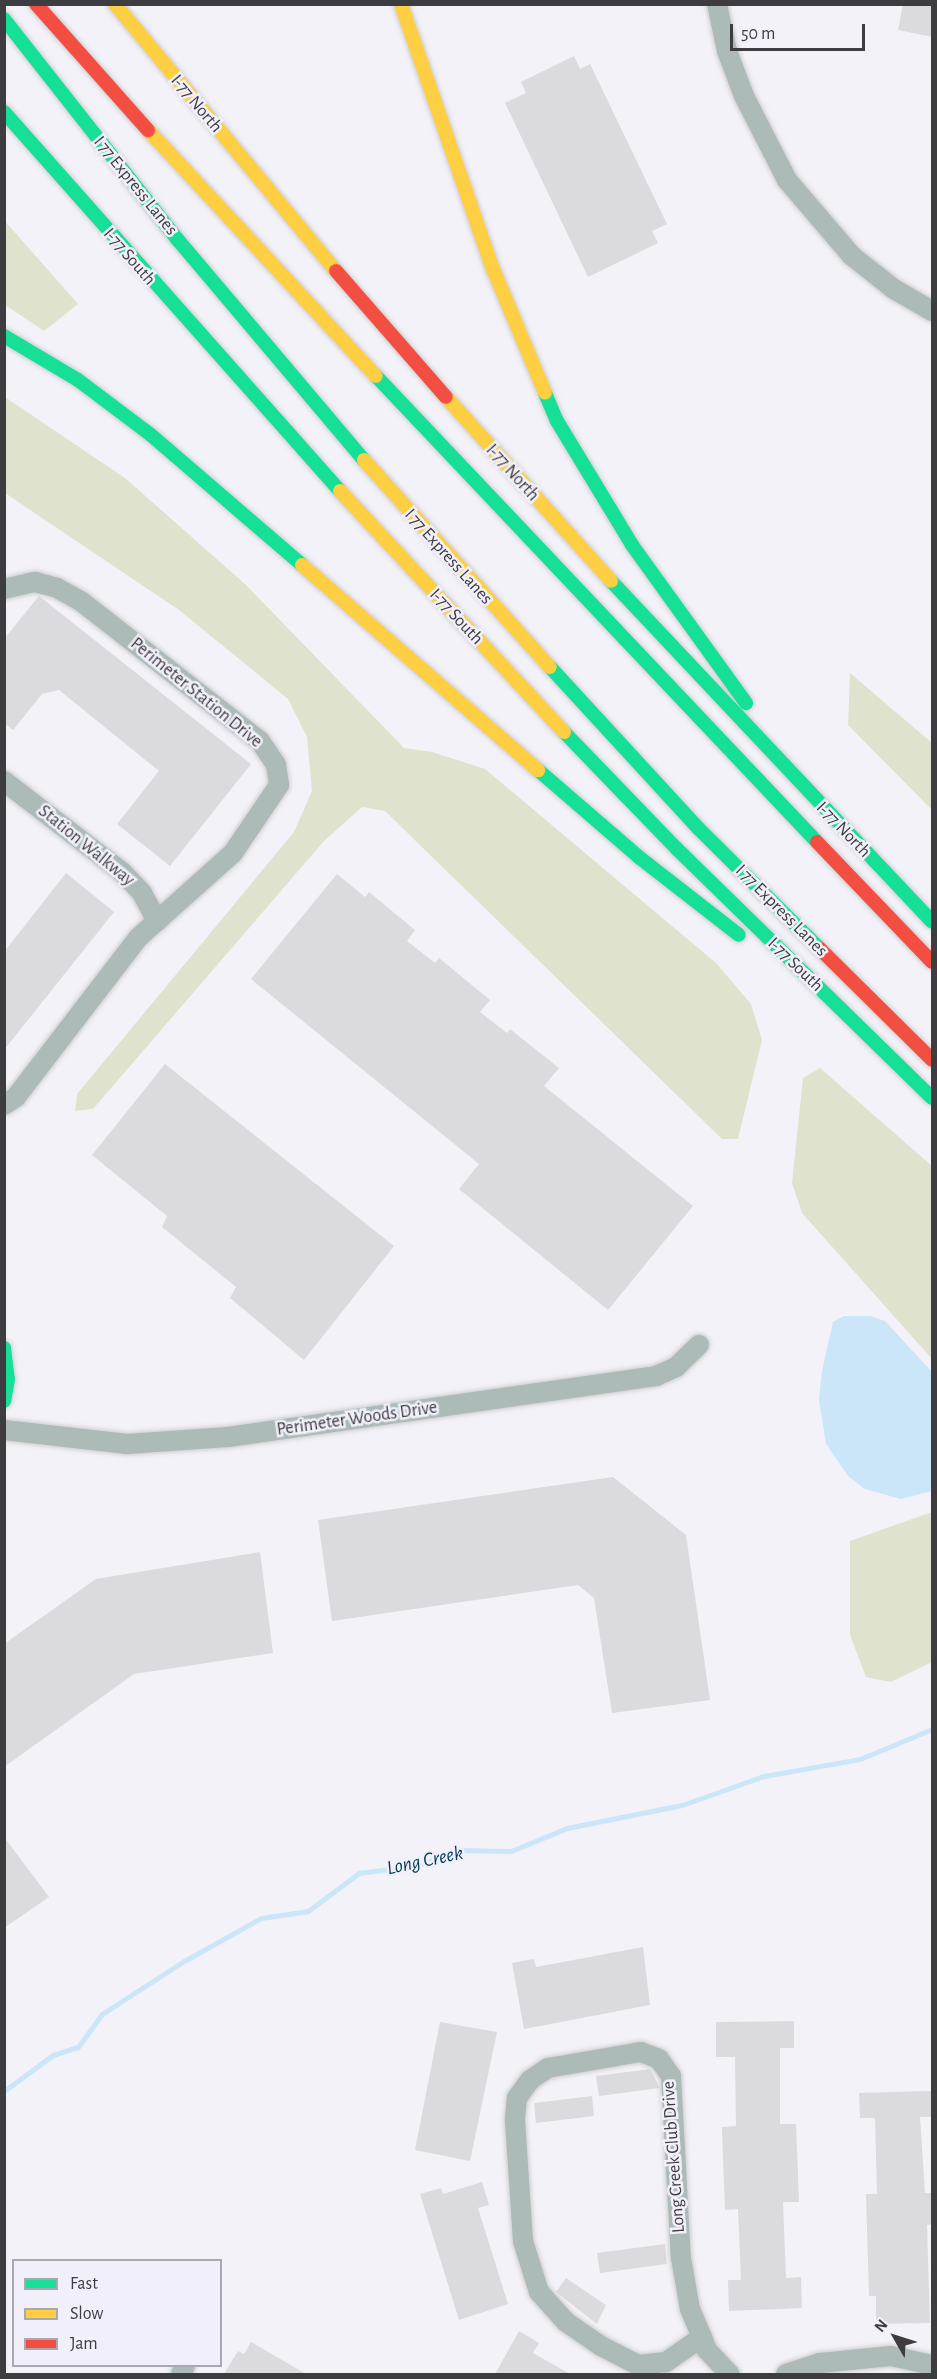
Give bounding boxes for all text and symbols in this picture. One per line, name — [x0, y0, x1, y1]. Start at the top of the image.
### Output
scale bar — [733, 12, 868, 50]
text: 50 m — [741, 25, 775, 43]
street label: I-77 North — [165, 71, 227, 137]
street label: I 77 Express Lanes — [88, 132, 182, 240]
street label: I-77 South — [98, 224, 160, 290]
street label: I-77 North — [481, 440, 543, 506]
street label: I 77 Express Lanes — [399, 505, 497, 609]
street label: I-77 South — [425, 584, 487, 650]
street label: Perimeter Station Drive — [126, 633, 266, 753]
street label: I-77 North — [811, 798, 875, 862]
street label: Station Walkway — [34, 801, 138, 891]
street label: I 77 Express Lanes — [730, 860, 832, 962]
street label: I-77 South — [763, 933, 827, 997]
street label: Perimeter Woods Drive — [275, 1397, 439, 1441]
water label: Long Creek — [385, 1841, 465, 1881]
street label: Long Creek Club Drive — [658, 2080, 690, 2234]
legend — [12, 2259, 222, 2367]
text: Fast — [70, 2275, 98, 2293]
text: Slow — [70, 2305, 103, 2323]
north arrow — [865, 2307, 925, 2367]
text: N — [871, 2316, 891, 2335]
text: Jam — [70, 2335, 98, 2353]

